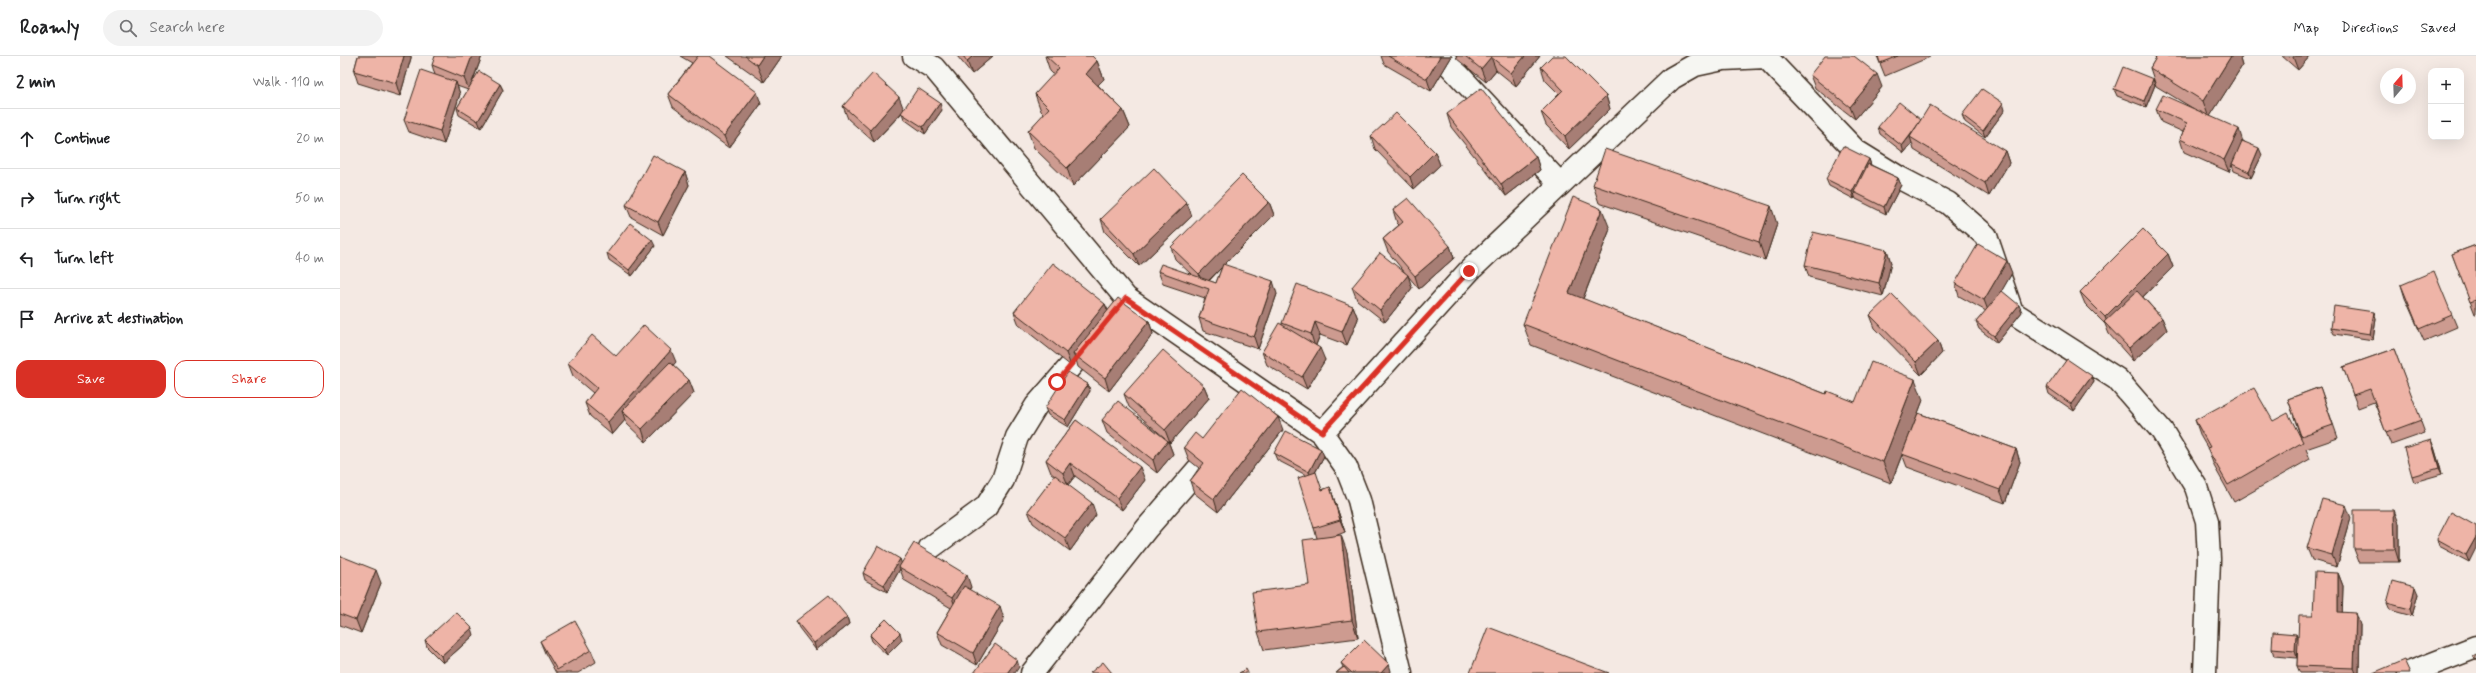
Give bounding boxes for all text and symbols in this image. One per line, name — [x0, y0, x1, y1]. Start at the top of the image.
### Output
search box — [103, 10, 383, 46]
text: Roamly — [20, 15, 79, 40]
icon: search — [117, 17, 139, 39]
text: Search here — [149, 18, 225, 38]
text: Map — [2293, 19, 2319, 37]
text: Directions — [2341, 19, 2399, 37]
text: Saved — [2421, 19, 2456, 37]
north arrow — [2380, 68, 2416, 104]
map controls — [2428, 68, 2464, 140]
button: + — [2428, 68, 2464, 104]
text: 2 min — [16, 71, 56, 93]
text: Walk · 110 m — [253, 74, 324, 91]
button: − — [2428, 104, 2464, 140]
icon: ahead — [16, 128, 38, 150]
text: Continue — [54, 129, 110, 149]
text: 20 m — [296, 130, 324, 147]
icon: right — [16, 188, 38, 210]
text: Turn right — [54, 189, 121, 209]
text: 50 m — [295, 190, 324, 207]
icon: left — [16, 248, 38, 270]
text: Turn left — [54, 249, 114, 269]
text: 40 m — [295, 250, 324, 267]
route end — [1460, 262, 1478, 280]
icon: arrive — [16, 308, 38, 330]
text: Arrive at destination — [54, 309, 183, 329]
button: Save — [16, 360, 166, 398]
button: Share — [174, 360, 324, 398]
route start — [1048, 373, 1066, 391]

